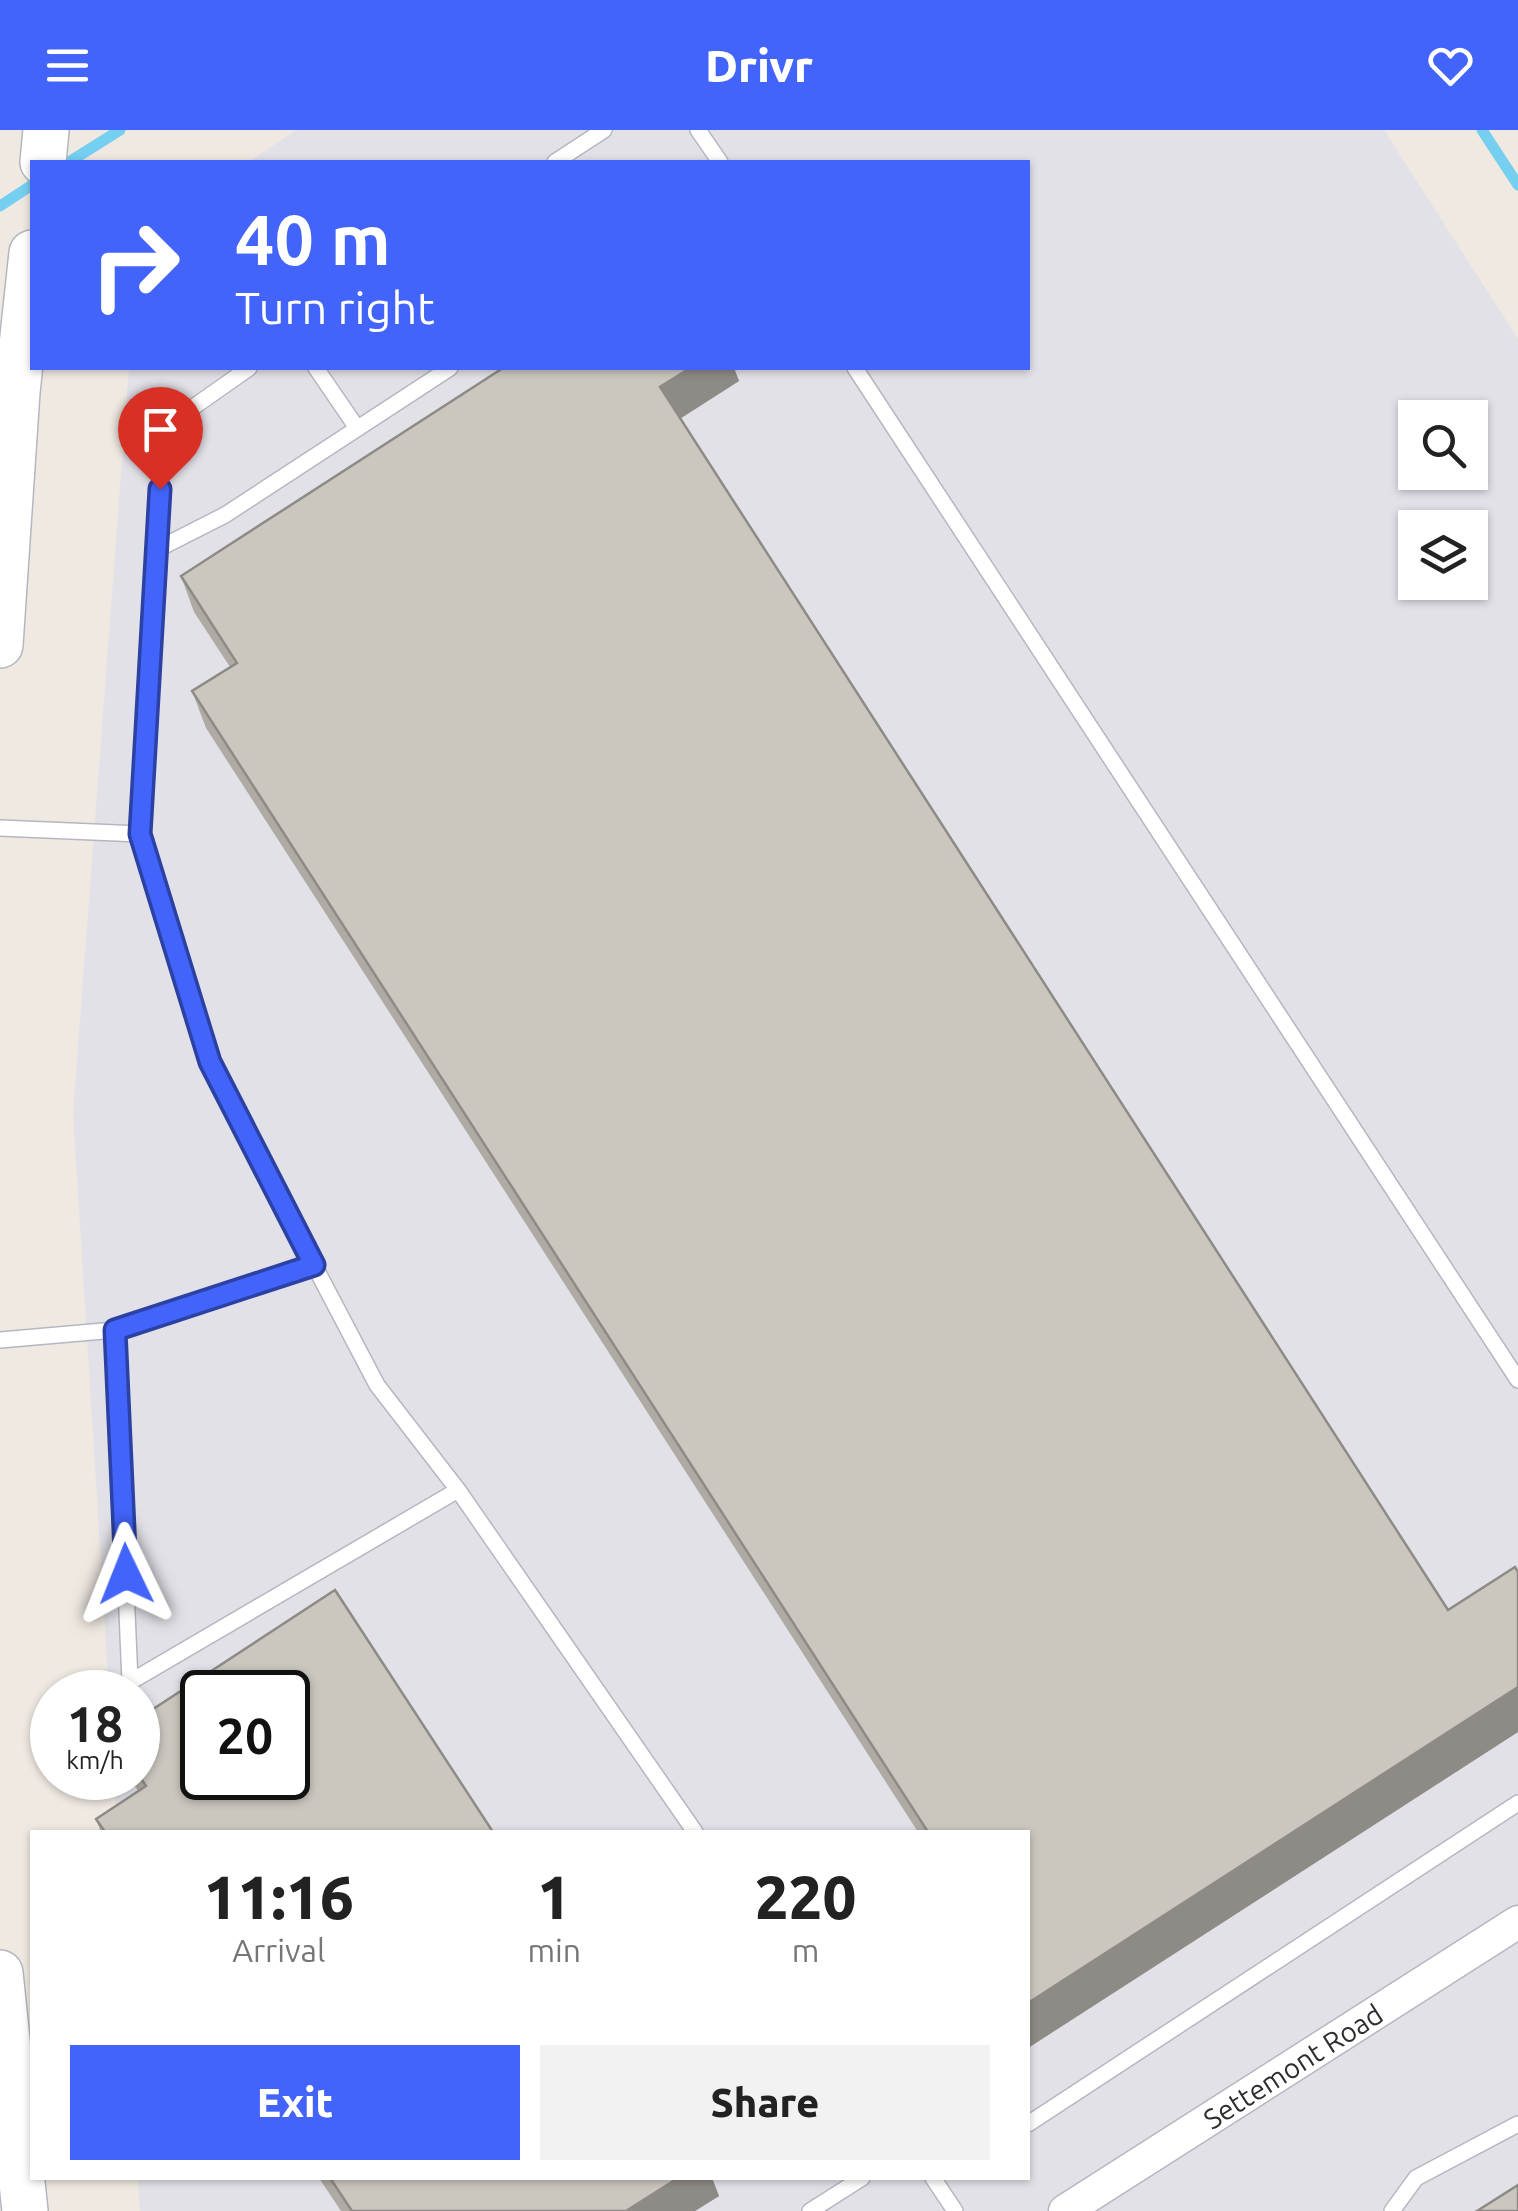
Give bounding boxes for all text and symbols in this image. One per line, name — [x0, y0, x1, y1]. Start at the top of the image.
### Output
icon: menu — [40, 38, 95, 93]
icon: heart — [1423, 38, 1478, 93]
text: Drivr — [705, 40, 813, 91]
icon: right — [70, 200, 200, 330]
text: 40 m — [235, 200, 391, 278]
text: Turn right — [235, 282, 435, 333]
pin — [118, 387, 203, 490]
map controls — [1398, 400, 1488, 600]
button: search — [1398, 400, 1488, 490]
icon: arrive — [133, 402, 188, 457]
button: layers — [1398, 510, 1488, 600]
position arrow — [74, 1522, 178, 1626]
speed limit sign: 20 — [180, 1670, 310, 1800]
text: 18 — [67, 1695, 123, 1751]
text: km/h — [66, 1746, 124, 1774]
text: 11:16 — [204, 1863, 354, 1930]
text: 1 — [537, 1863, 571, 1930]
text: 220 — [755, 1863, 856, 1930]
text: Arrival — [232, 1932, 325, 1968]
text: min — [527, 1932, 581, 1968]
text: m — [792, 1932, 819, 1968]
street label: Settemont Road — [1197, 1997, 1388, 2134]
button: Exit — [70, 2045, 520, 2160]
button: Share — [540, 2045, 990, 2160]

